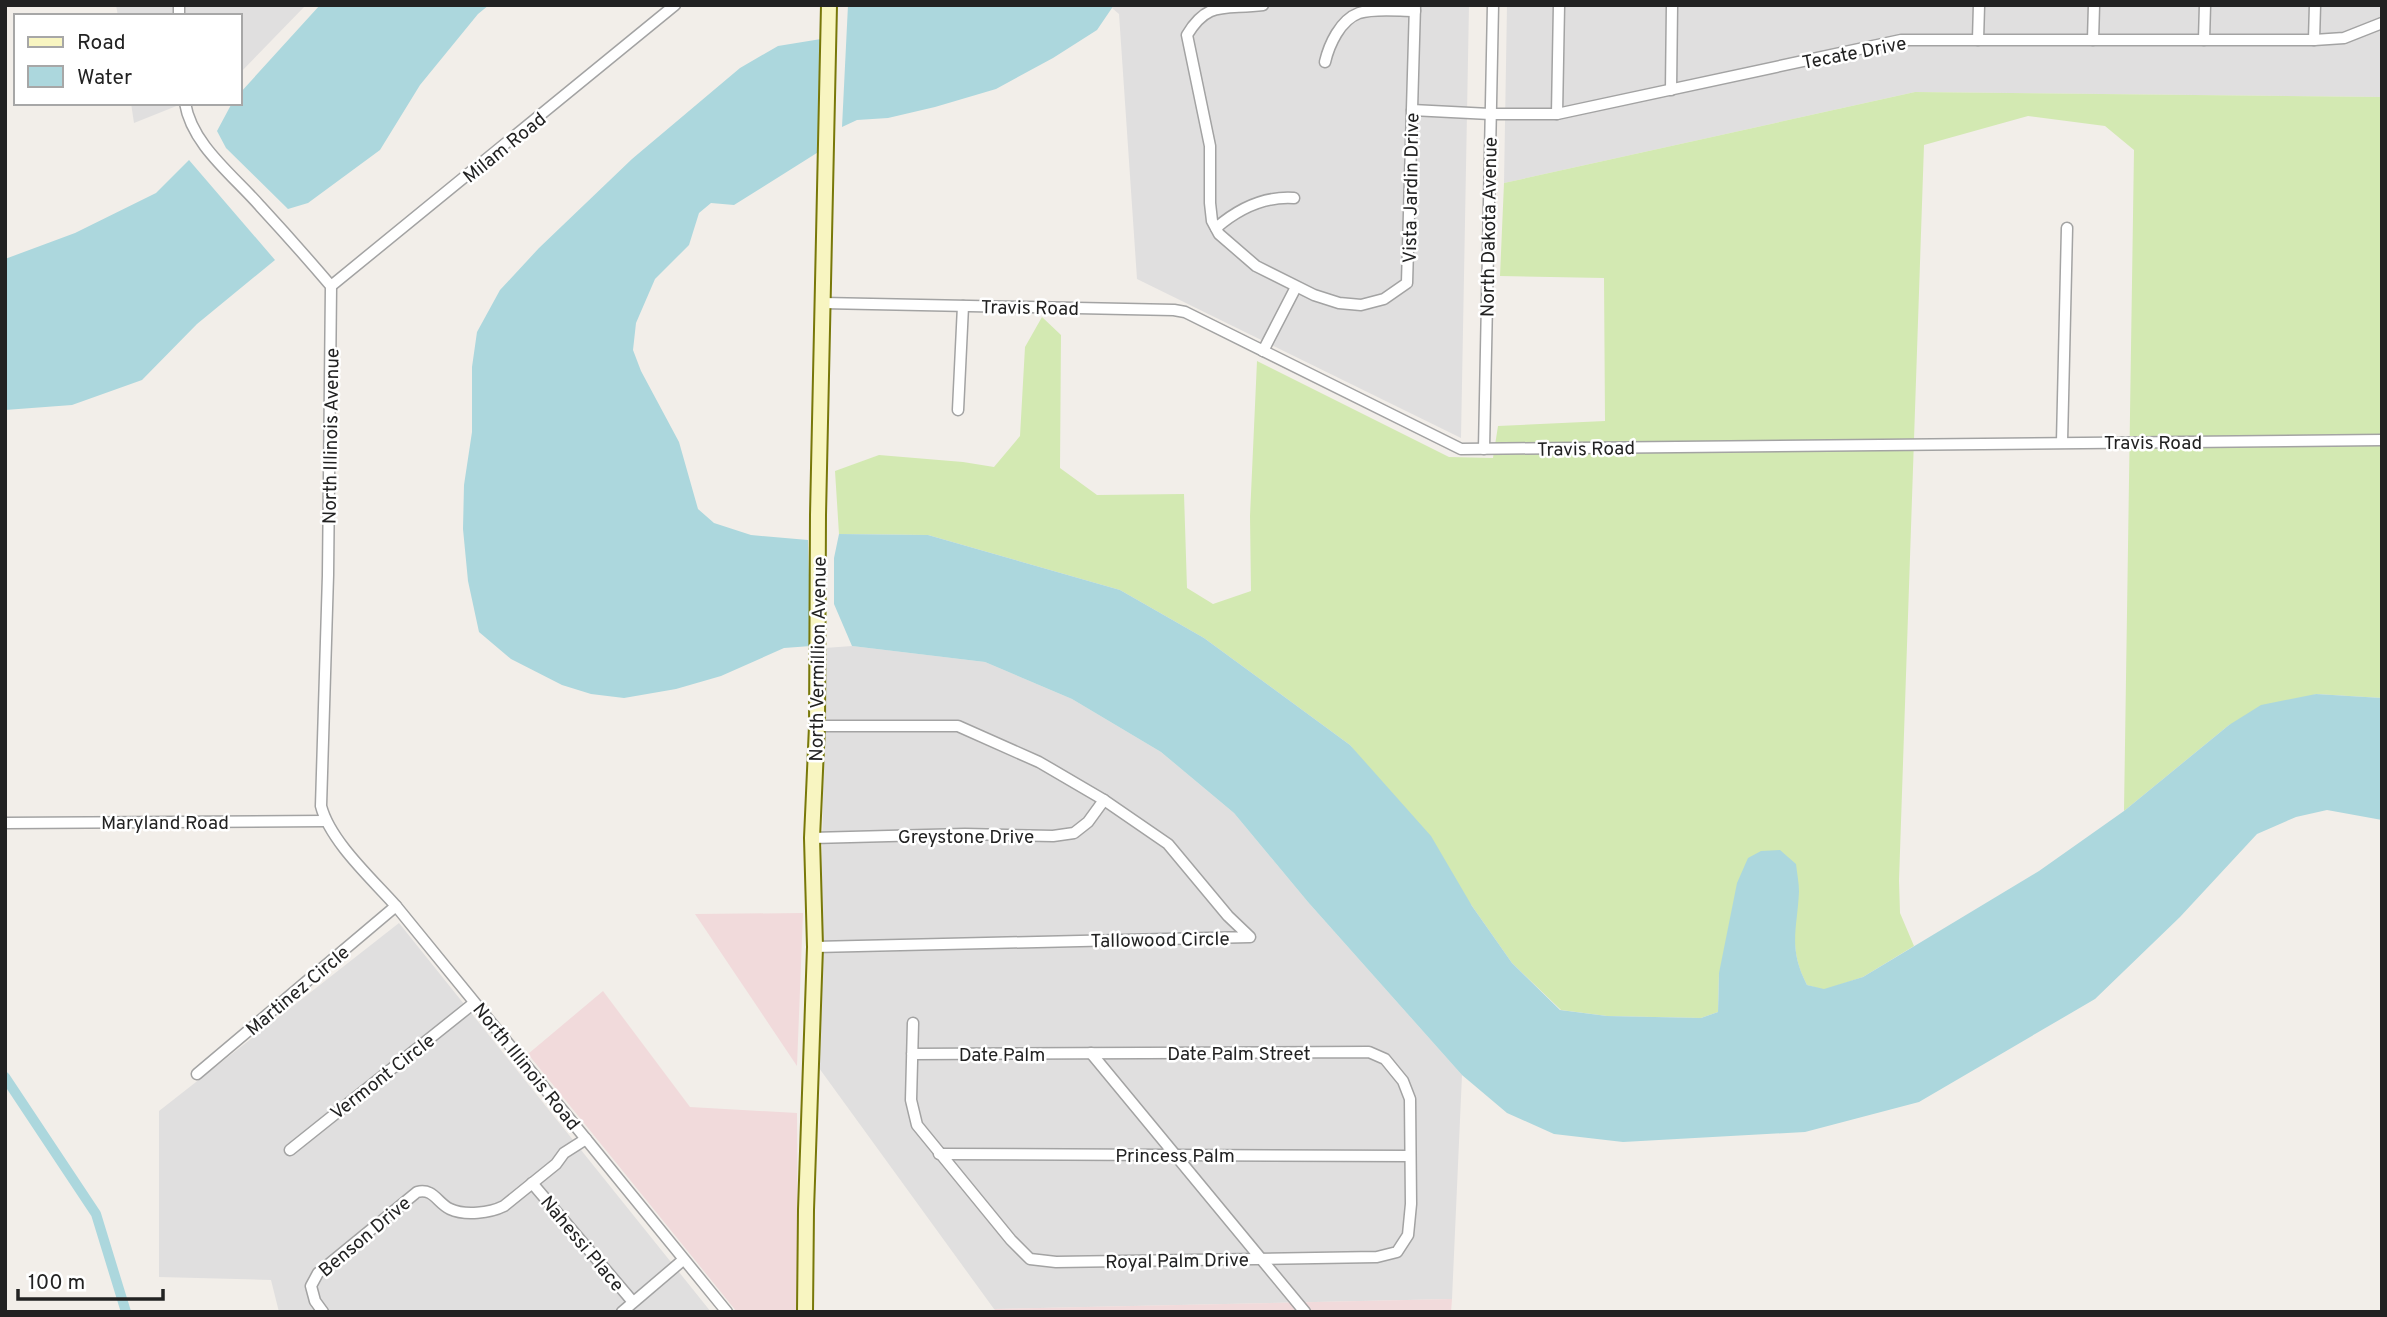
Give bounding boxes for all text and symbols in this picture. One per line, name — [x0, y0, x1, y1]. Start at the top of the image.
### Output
legend — [14, 14, 242, 105]
text: Road — [77, 30, 126, 57]
street label: Tecate Drive — [1800, 32, 1909, 76]
text: Water — [77, 65, 132, 92]
street label: Milam Road — [459, 108, 552, 189]
street label: Vista Jardin Drive — [1399, 113, 1425, 264]
street label: North Dakota Avenue — [1476, 137, 1504, 317]
street label: Travis Road — [981, 296, 1079, 322]
street label: North Illinois Avenue — [318, 348, 346, 524]
street label: Travis Road — [2104, 432, 2202, 456]
street label: Travis Road — [1537, 437, 1635, 463]
street label: North Vermillion Avenue — [805, 556, 833, 762]
street label: Maryland Road — [101, 812, 229, 836]
street label: Greystone Drive — [898, 826, 1034, 850]
street label: Tallowood Circle — [1090, 928, 1230, 954]
street label: Martinez Circle — [242, 941, 355, 1042]
street label: North Illinois Road — [467, 998, 584, 1136]
street label: Vermont Circle — [326, 1029, 440, 1126]
street label: Date Palm Street — [1167, 1043, 1311, 1067]
street label: Date Palm — [959, 1044, 1045, 1068]
street label: Princess Palm — [1115, 1145, 1235, 1169]
street label: Nahessi Place — [534, 1191, 629, 1297]
street label: Benson Drive — [314, 1192, 416, 1283]
street label: Royal Palm Drive — [1105, 1249, 1249, 1275]
scale bar — [18, 1258, 163, 1302]
text: 100 m — [28, 1270, 85, 1297]

